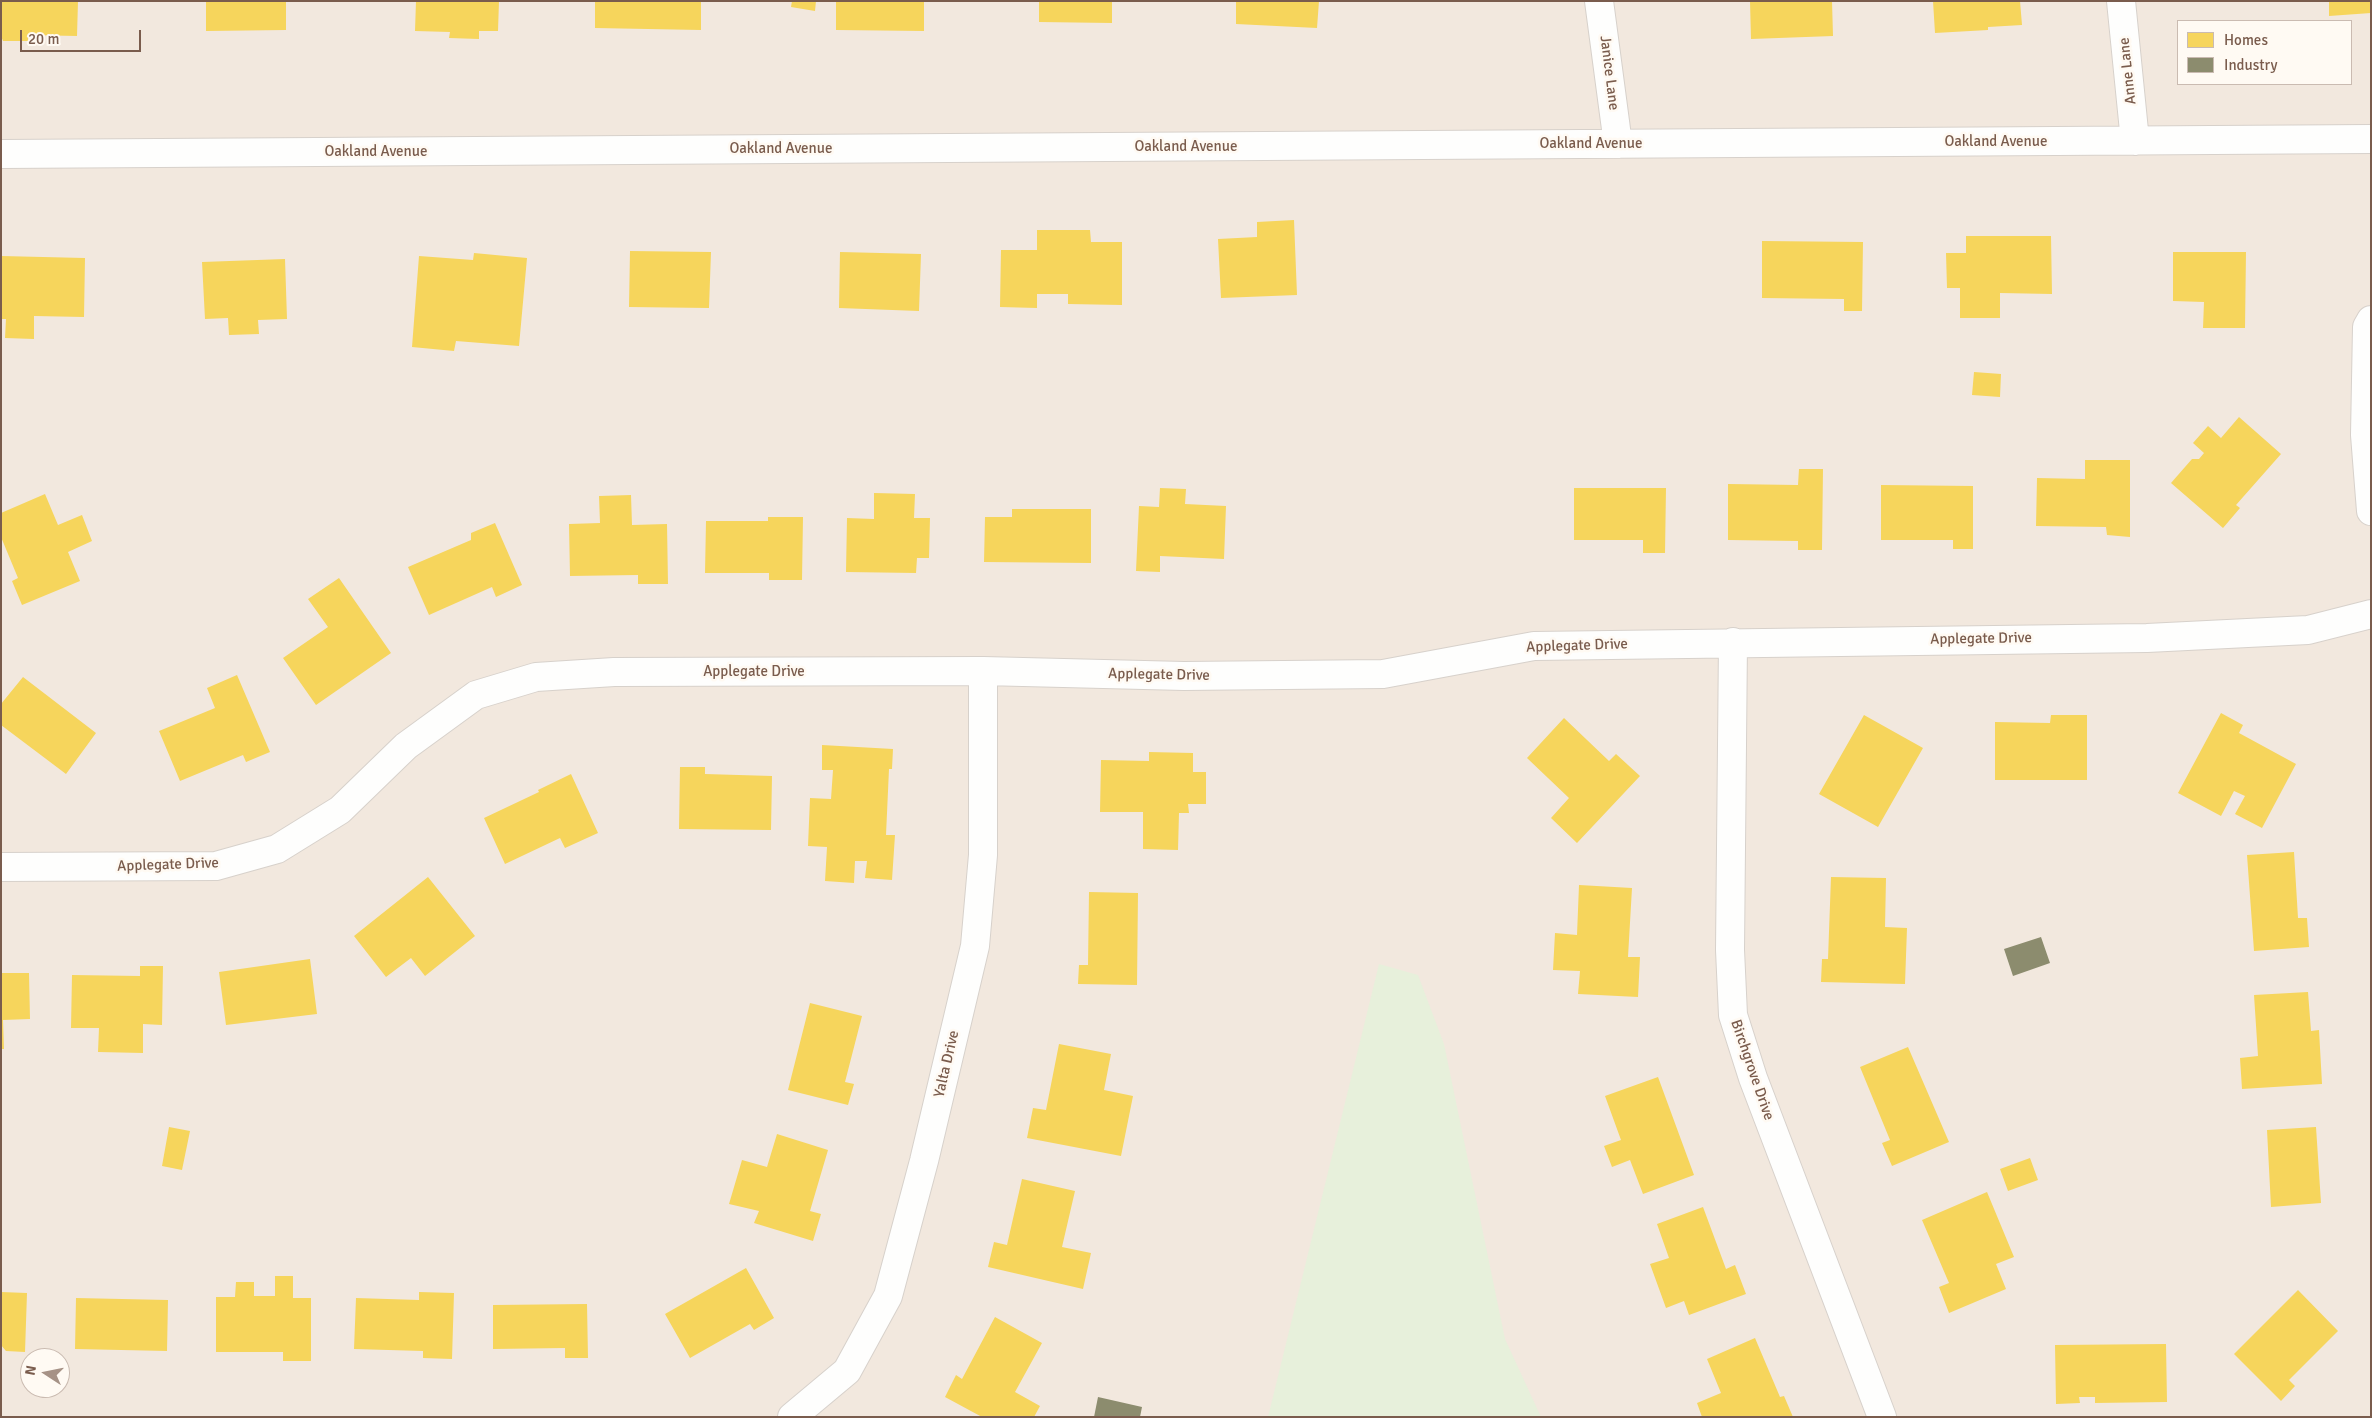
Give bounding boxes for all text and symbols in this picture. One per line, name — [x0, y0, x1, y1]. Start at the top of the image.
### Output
scale bar — [22, 20, 144, 52]
legend — [2177, 20, 2352, 85]
text: 20 m — [28, 30, 59, 48]
text: Homes — [2224, 31, 2268, 49]
street label: Janice Lane — [1596, 35, 1622, 111]
street label: Anne Lane — [2116, 37, 2140, 105]
text: Industry — [2224, 56, 2277, 74]
street label: Oakland Avenue — [1945, 133, 2047, 151]
street label: Oakland Avenue — [1540, 135, 1642, 153]
street label: Oakland Avenue — [1135, 138, 1237, 156]
street label: Oakland Avenue — [730, 140, 832, 158]
street label: Oakland Avenue — [325, 143, 427, 161]
street label: Applegate Drive — [1930, 629, 2032, 649]
street label: Applegate Drive — [1526, 635, 1628, 657]
street label: Applegate Drive — [703, 663, 805, 681]
street label: Applegate Drive — [1108, 665, 1210, 685]
street label: Applegate Drive — [117, 854, 219, 876]
street label: Birchgrove Drive — [1726, 1017, 1778, 1123]
street label: Yalta Drive — [931, 1029, 963, 1099]
north arrow — [20, 1348, 70, 1398]
text: N — [21, 1364, 40, 1377]

